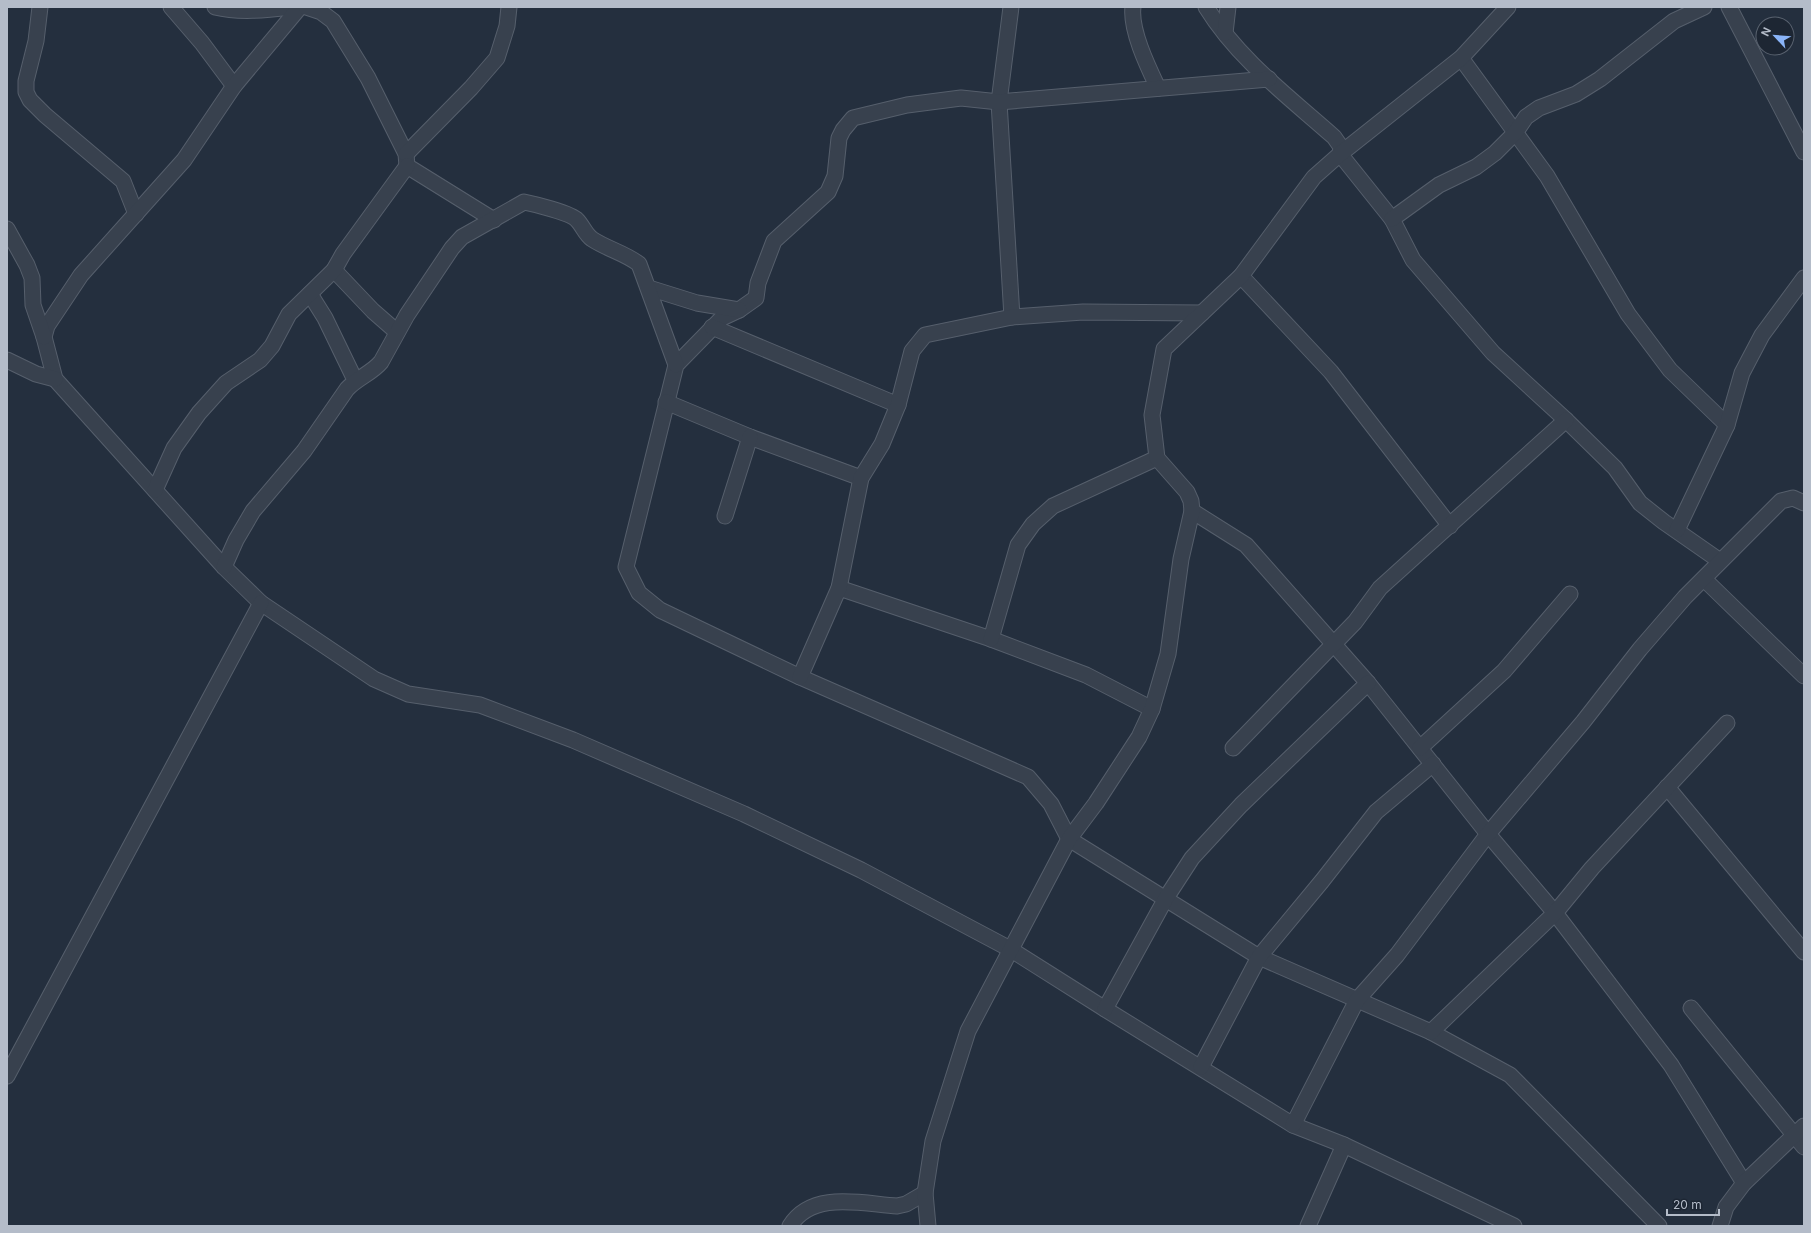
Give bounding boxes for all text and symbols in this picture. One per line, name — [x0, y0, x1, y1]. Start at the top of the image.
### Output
north arrow — [1755, 16, 1795, 56]
text: N — [1758, 25, 1774, 38]
scale bar — [1667, 1191, 1719, 1217]
text: 20 m — [1673, 1197, 1702, 1212]

